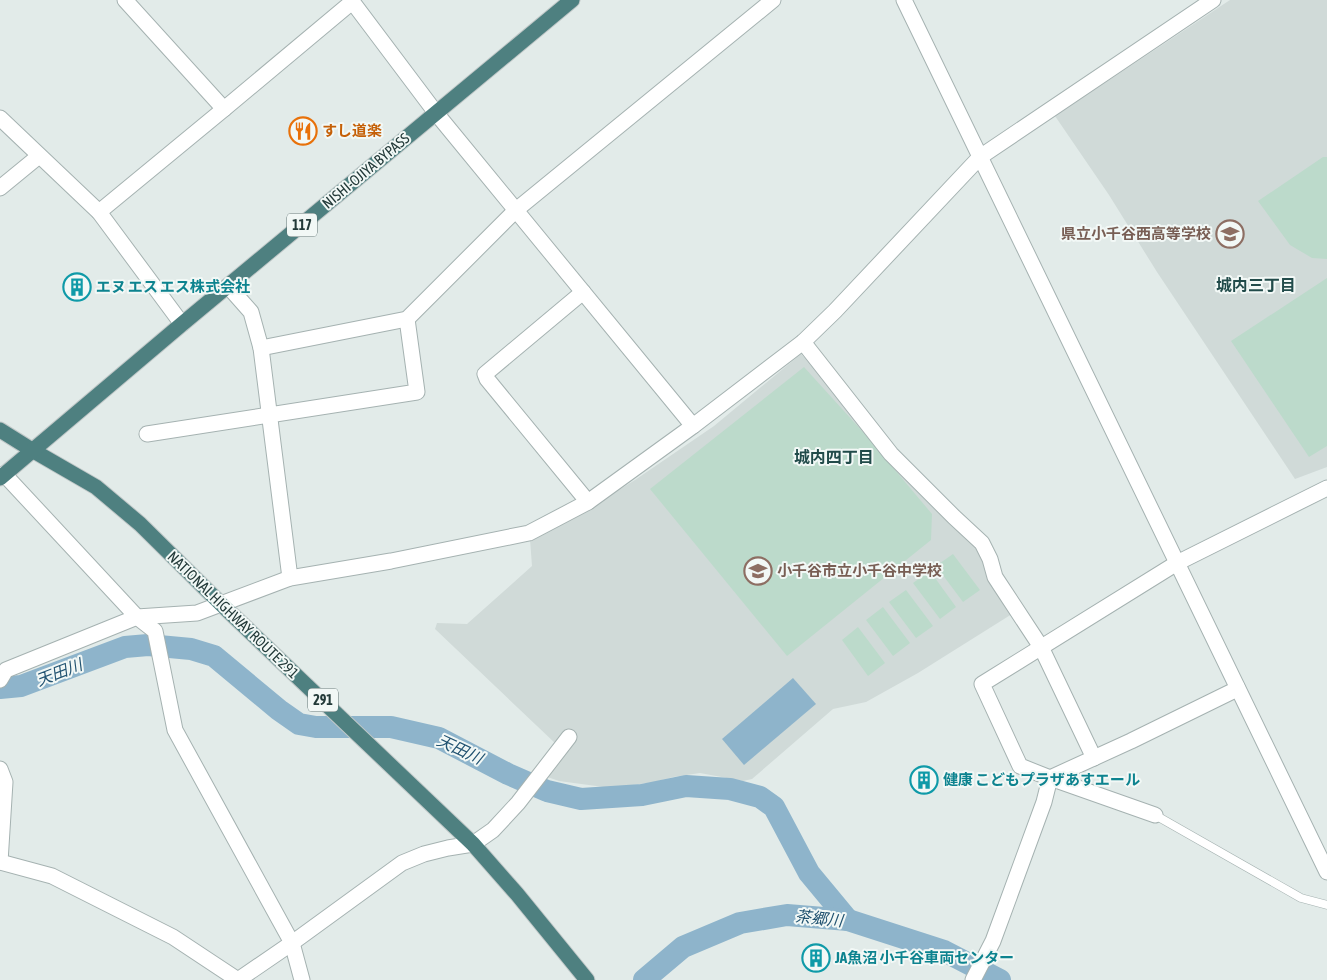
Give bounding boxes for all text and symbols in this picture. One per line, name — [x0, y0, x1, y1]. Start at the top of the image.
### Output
restaurant icon: すし道楽 — [288, 116, 318, 146]
place label: すし道楽 — [322, 122, 382, 139]
street label: NISHI-OJIYA BYPASS — [319, 129, 413, 212]
road number: 117 — [287, 214, 317, 236]
school or university icon: 県立小千谷西高等学校 — [1215, 219, 1245, 249]
place label: 県立小千谷西高等学校 — [1061, 225, 1211, 242]
building icon: エヌ エス エス株式会社 — [62, 272, 92, 302]
district label: 城内三丁目 — [1216, 276, 1296, 294]
place label: エヌ エス エス株式会社 — [96, 278, 250, 295]
district label: 城内四丁目 — [794, 448, 874, 466]
street label: NATIONAL HIGHWAY ROUTE 291 — [164, 548, 302, 682]
school or university icon: 小千谷市立小千谷中学校 — [743, 556, 773, 586]
place label: 小千谷市立小千谷中学校 — [777, 562, 942, 579]
water label: 天田川 — [33, 654, 86, 689]
road number: 291 — [308, 688, 338, 712]
water label: 天田川 — [434, 731, 487, 768]
building icon: 健康 こどもプラザあすエール — [909, 765, 939, 795]
place label: 健康 こどもプラザあすエール — [943, 771, 1140, 788]
water label: 茶郷川 — [794, 907, 846, 930]
building icon: JA魚沼 小千谷車両センター — [801, 943, 831, 973]
place label: JA魚沼 小千谷車両センター — [834, 949, 1014, 966]

